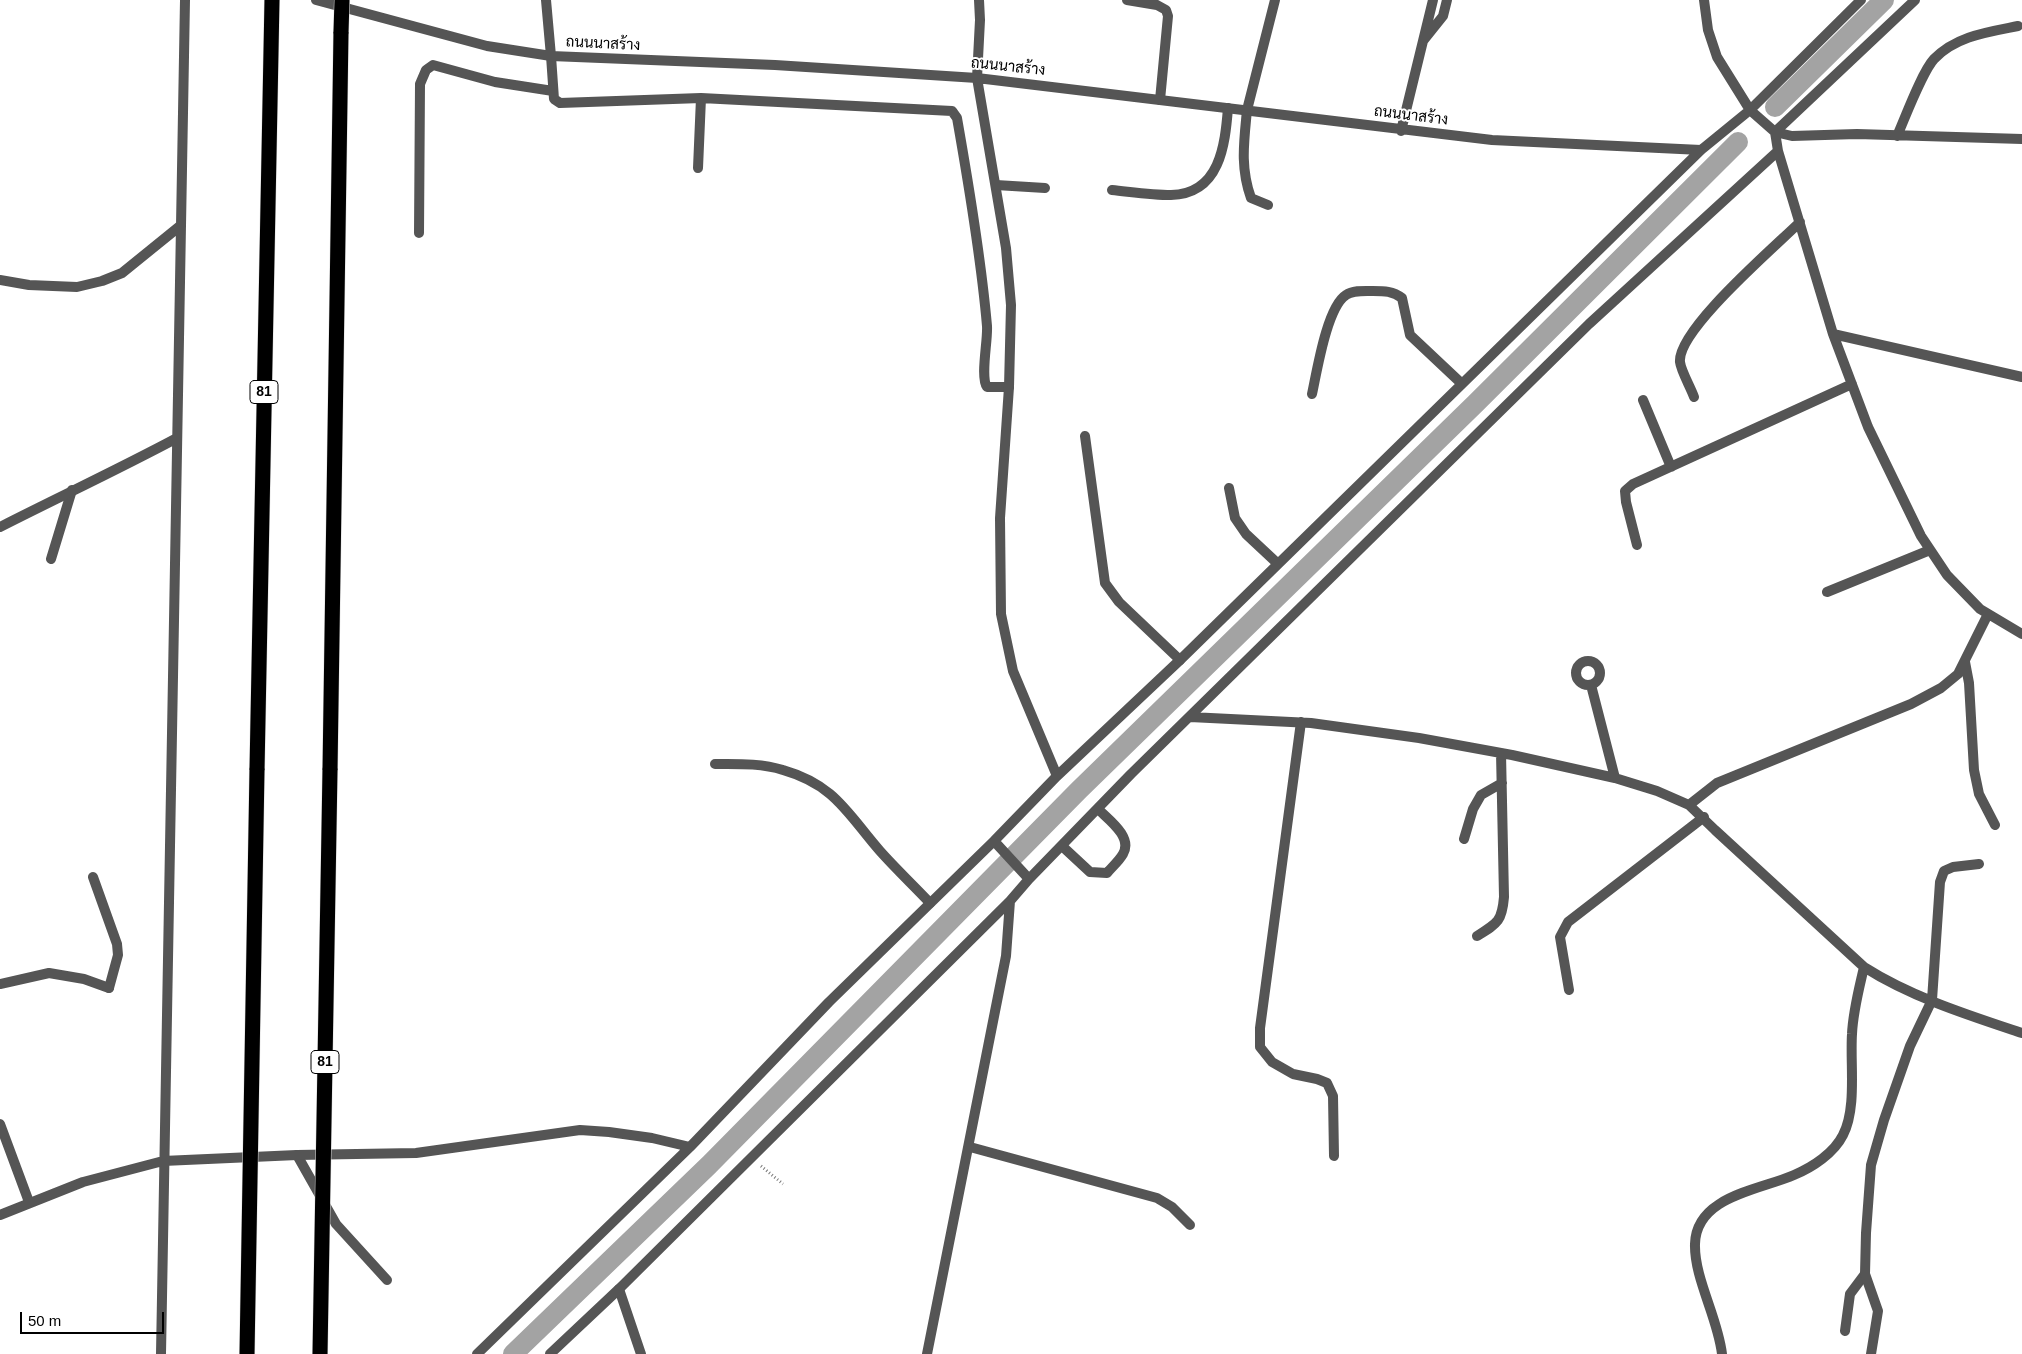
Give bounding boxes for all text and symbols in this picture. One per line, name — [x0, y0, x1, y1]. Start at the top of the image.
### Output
street label: ถนนนาสร้าง — [565, 33, 641, 55]
street label: ถนนนาสร้าง — [970, 54, 1046, 80]
street label: ถนนนาสร้าง — [1373, 103, 1449, 129]
road number: 81 — [250, 381, 278, 404]
road number: 81 — [311, 1050, 339, 1074]
scale bar — [22, 1302, 166, 1334]
text: 50 m — [28, 1312, 61, 1329]

